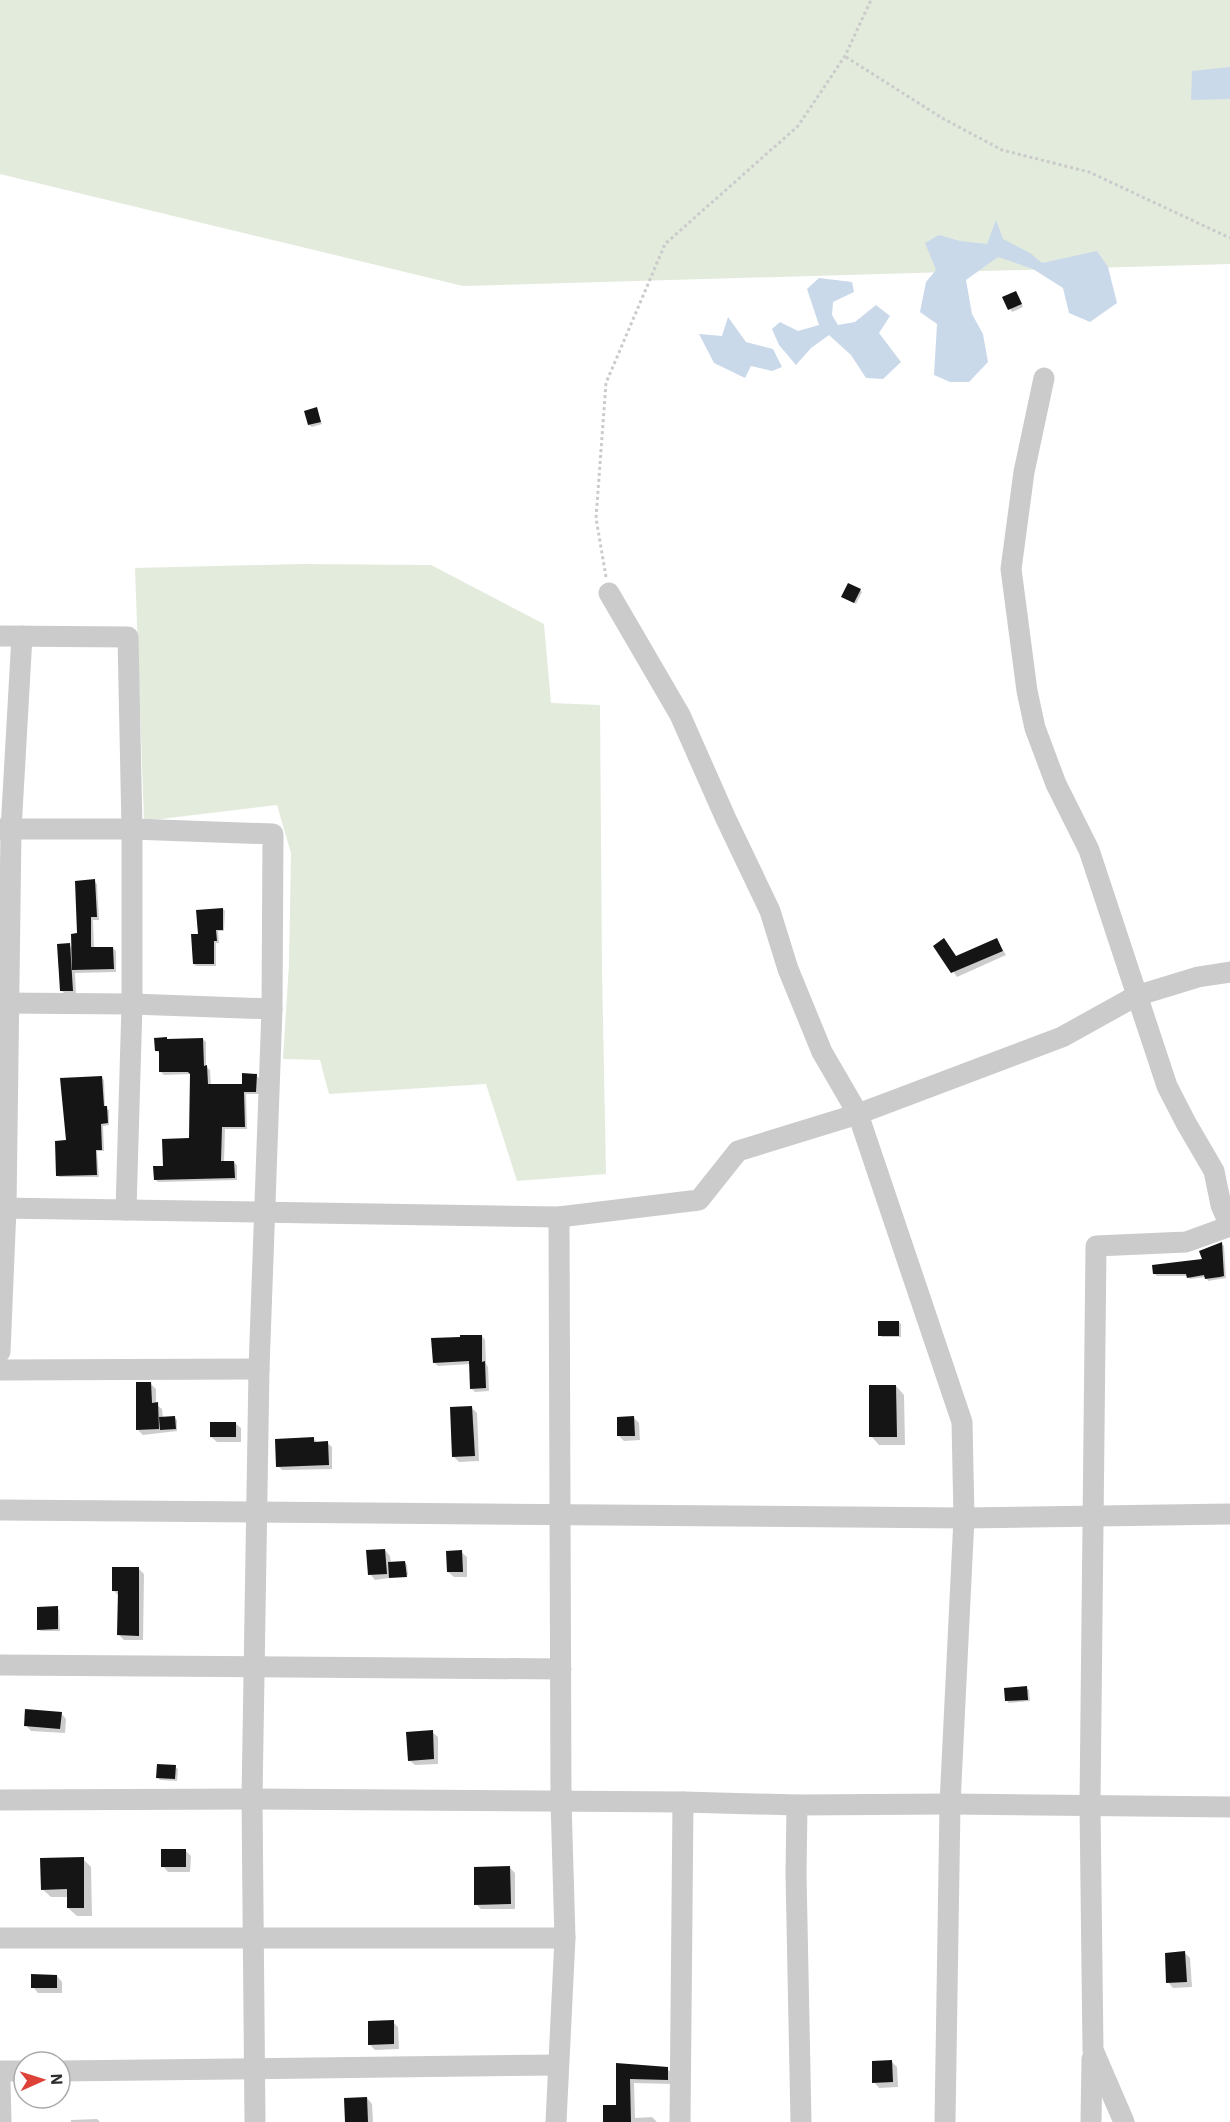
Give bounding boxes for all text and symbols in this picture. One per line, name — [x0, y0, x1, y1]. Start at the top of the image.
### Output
north arrow — [12, 2050, 72, 2110]
text: N — [47, 2073, 67, 2086]

